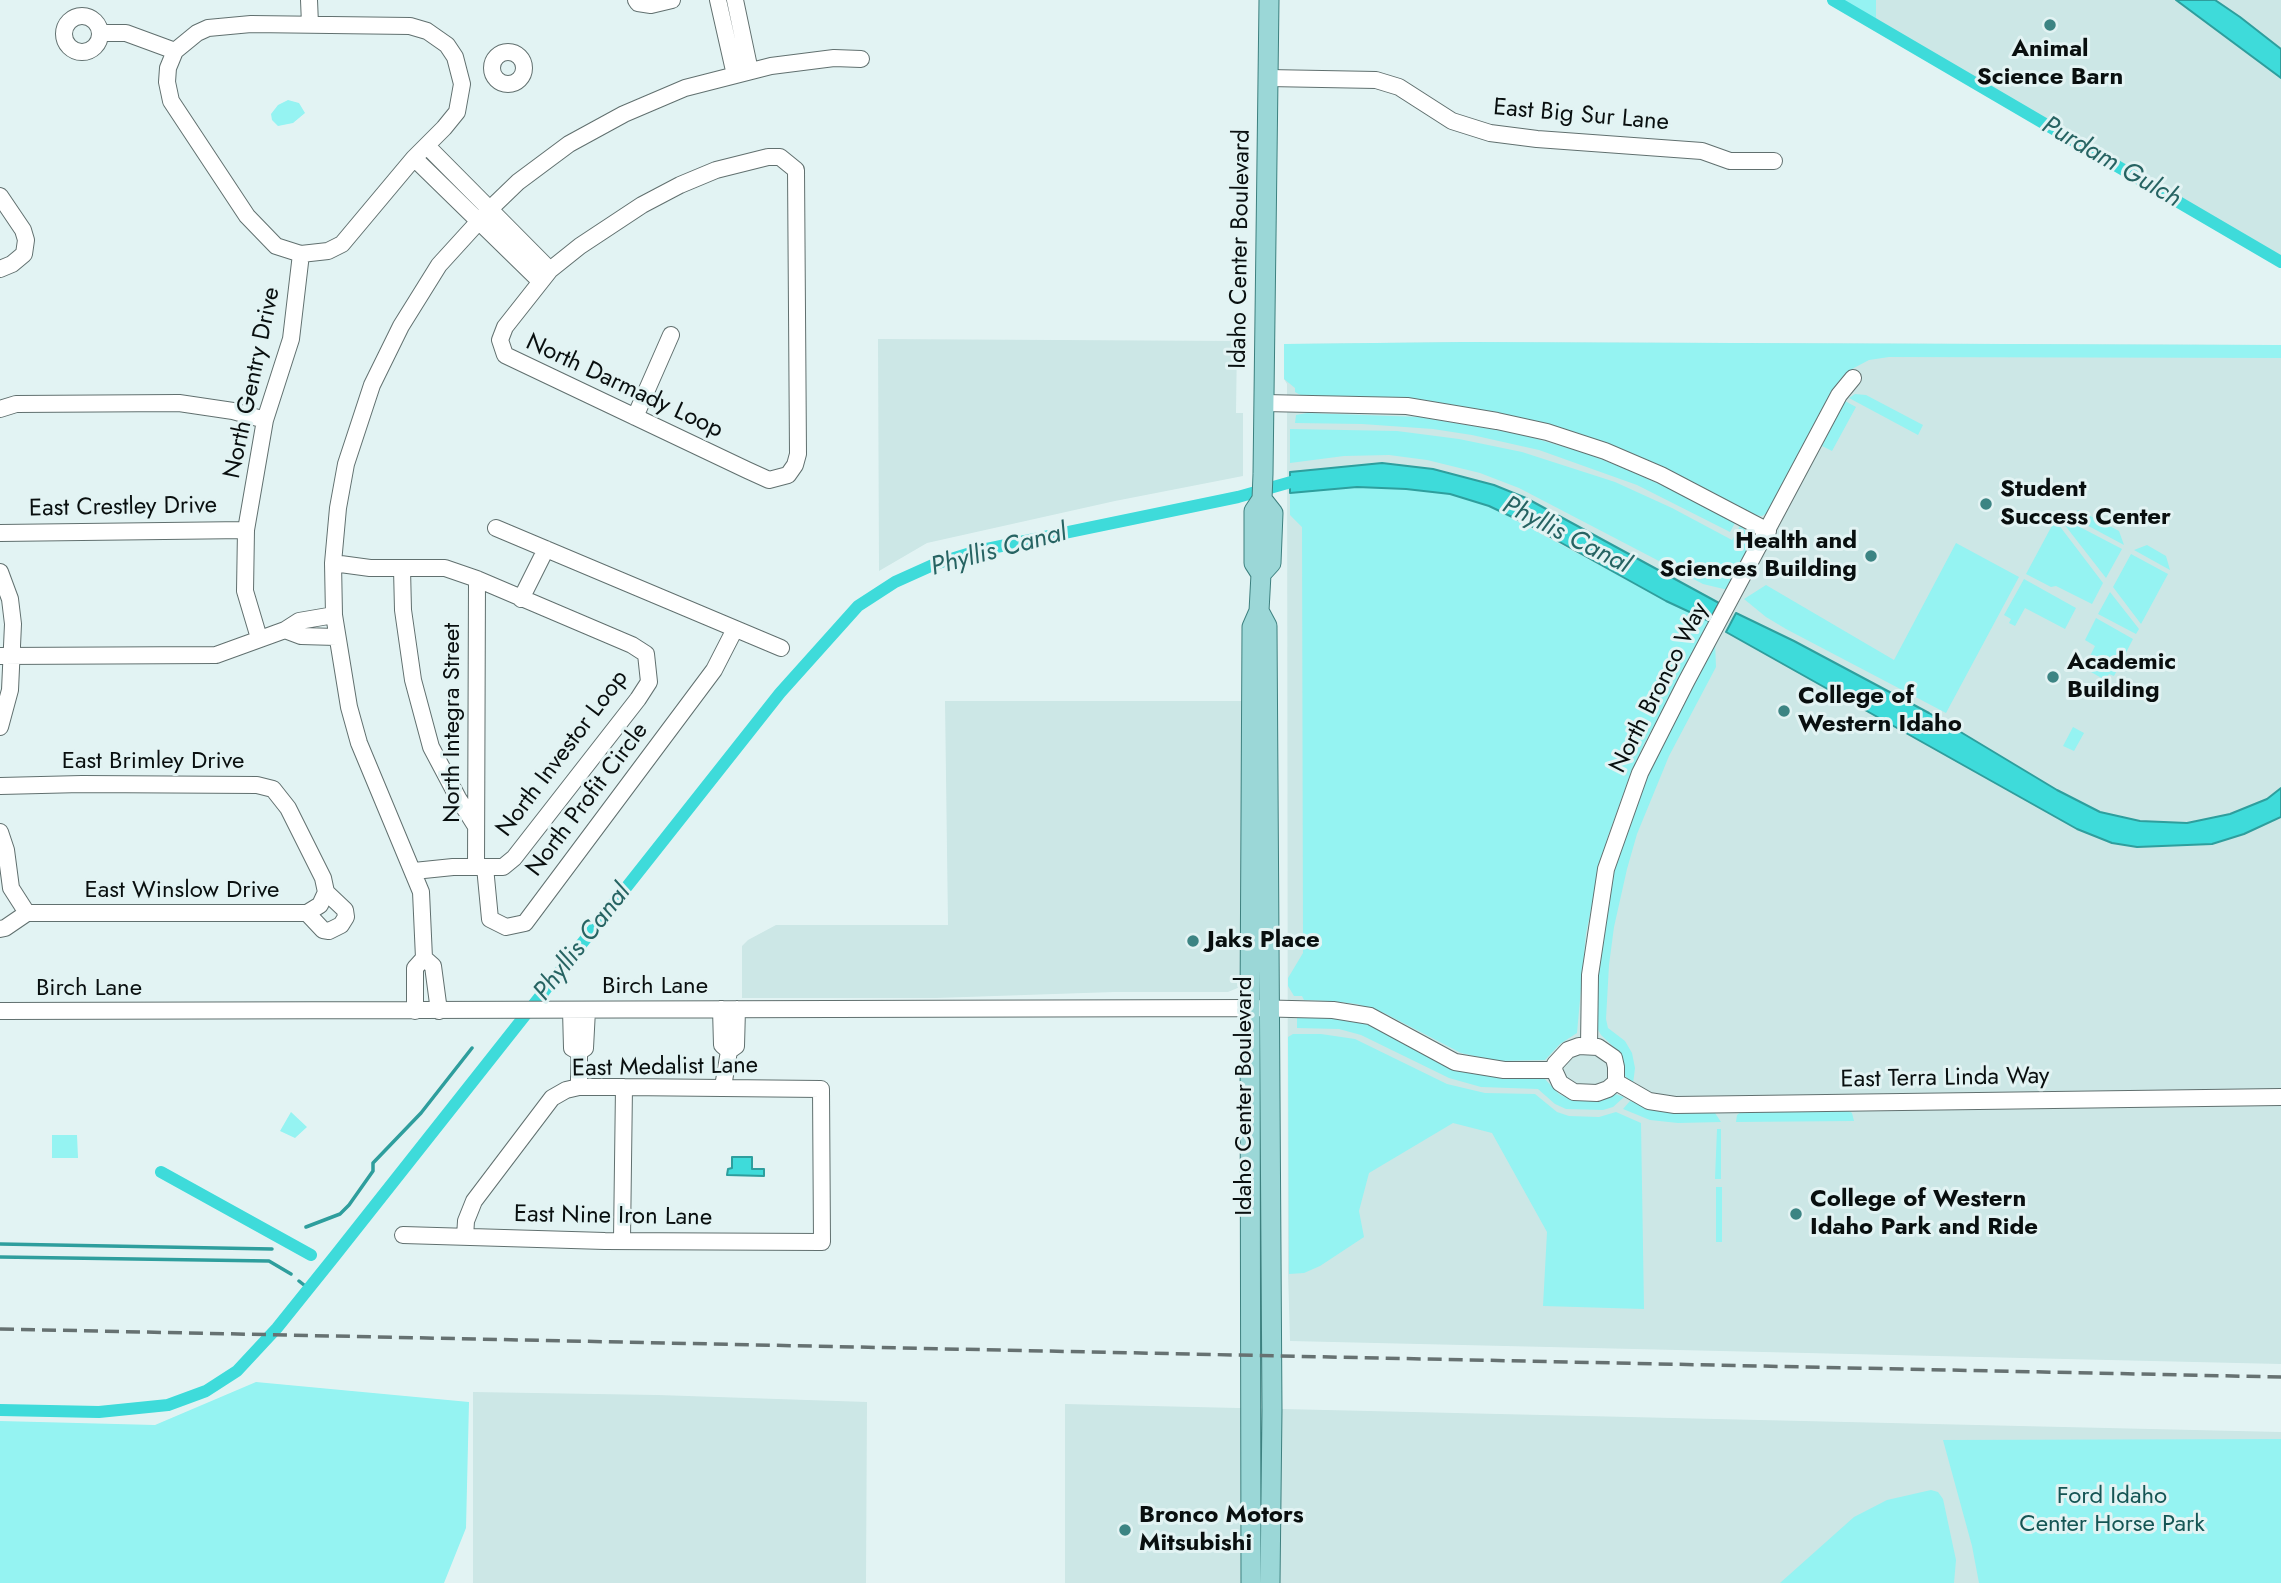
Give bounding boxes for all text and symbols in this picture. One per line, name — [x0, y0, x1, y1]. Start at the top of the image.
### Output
marker: Animal Science Barn — [2042, 17, 2058, 33]
place label: Animal Science Barn — [1977, 36, 2123, 92]
street label: East Big Sur Lane — [1492, 94, 1670, 138]
water label: Purdam Gulch — [2036, 111, 2186, 215]
street label: Idaho Center Boulevard — [1225, 129, 1257, 369]
street label: North Gentry Drive — [219, 285, 287, 481]
street label: North Darmady Loop — [521, 329, 727, 445]
place label: Student Success Center — [2000, 476, 2171, 532]
water label: Phyllis Canal — [1497, 490, 1635, 582]
street label: East Crestley Drive — [29, 492, 217, 524]
marker: Student Success Center — [1978, 496, 1994, 512]
water label: Phyllis Canal — [928, 518, 1070, 584]
place label: Health and Sciences Building — [1660, 528, 1857, 584]
marker: Health and Sciences Building — [1863, 548, 1879, 564]
street label: North Bronco Way — [1605, 598, 1715, 778]
street label: North Integra Street — [439, 623, 467, 823]
place label: Academic Building — [2067, 649, 2176, 705]
street label: North Investor Loop — [491, 665, 635, 843]
marker: Academic Building — [2045, 669, 2061, 685]
place label: College of Western Idaho — [1798, 683, 1962, 739]
marker: College of Western Idaho — [1776, 703, 1792, 719]
street label: North Profit Circle — [521, 717, 655, 883]
street label: East Brimley Drive — [62, 748, 244, 776]
street label: East Winslow Drive — [85, 877, 279, 905]
water label: Phyllis Canal — [528, 879, 638, 1007]
place label: Jaks Place — [1207, 927, 1320, 955]
marker: Jaks Place — [1185, 933, 1201, 949]
street label: Birch Lane — [602, 973, 708, 1001]
street label: Birch Lane — [36, 975, 142, 1003]
street label: Idaho Center Boulevard — [1231, 976, 1259, 1216]
street label: East Medalist Lane — [572, 1052, 758, 1084]
street label: East Terra Linda Way — [1840, 1063, 2050, 1095]
place label: College of Western Idaho Park and Ride — [1810, 1186, 2038, 1242]
street label: East Nine Iron Lane — [514, 1201, 712, 1233]
marker: College of Western Idaho Park and Ride — [1788, 1206, 1804, 1222]
park label: Ford Idaho Center Horse Park — [2019, 1483, 2205, 1539]
place label: Bronco Motors Mitsubishi — [1139, 1502, 1304, 1558]
marker: Bronco Motors Mitsubishi — [1117, 1522, 1133, 1538]

